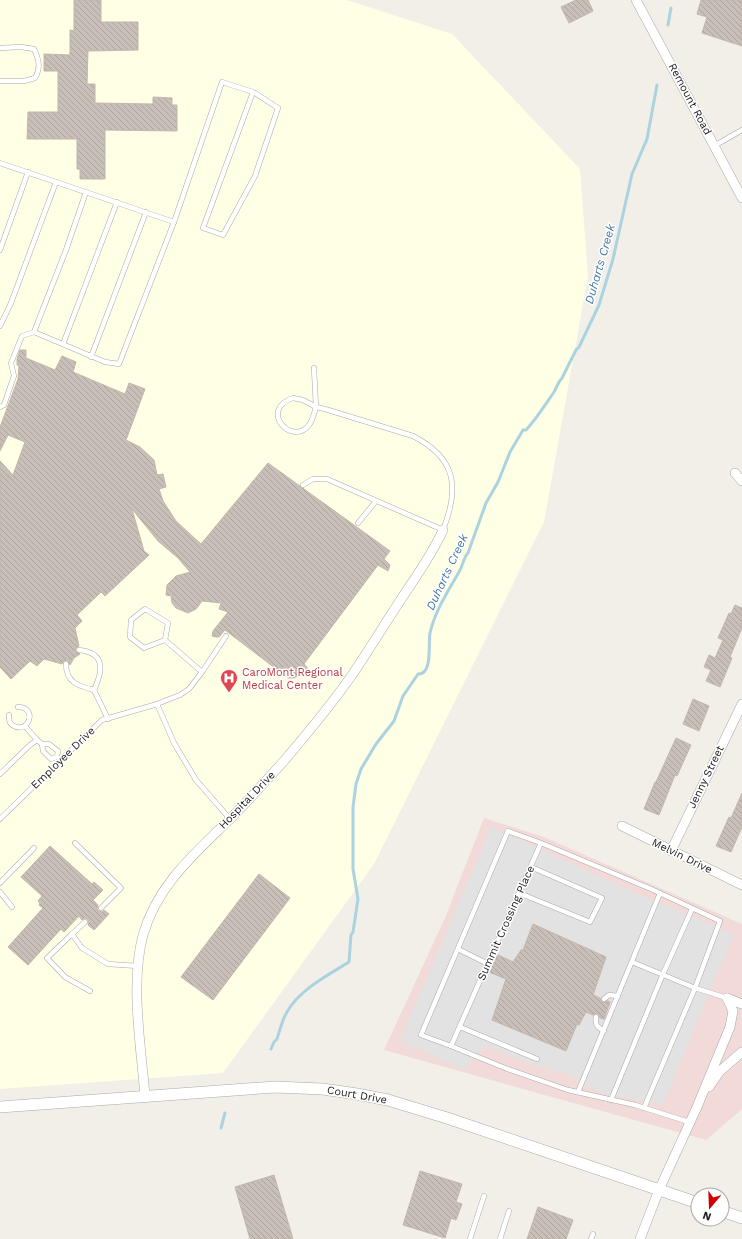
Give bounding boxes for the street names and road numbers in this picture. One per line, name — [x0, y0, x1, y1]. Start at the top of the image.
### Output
street label: Remount Road — [666, 61, 714, 137]
street label: Employee Drive — [28, 724, 98, 792]
street label: Jenny Street — [685, 743, 727, 811]
street label: Hospital Drive — [216, 768, 278, 832]
street label: Melvin Drive — [650, 836, 714, 876]
street label: Summit Crossing Place — [475, 864, 537, 982]
street label: Court Drive — [326, 1083, 388, 1107]

